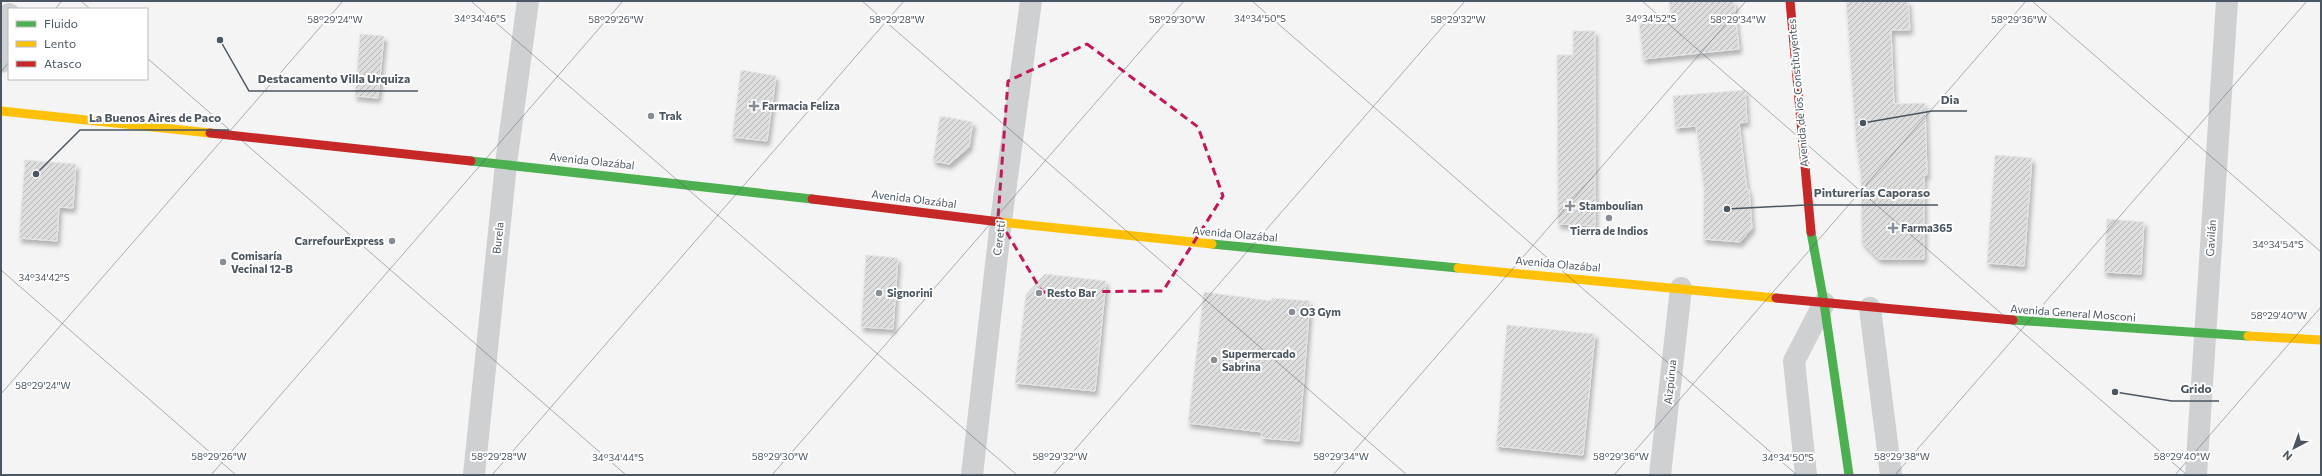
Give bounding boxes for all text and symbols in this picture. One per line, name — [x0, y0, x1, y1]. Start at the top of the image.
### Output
legend — [8, 8, 148, 80]
text: 34°34'46"S — [454, 12, 506, 24]
text: 34°34'50"S — [1234, 12, 1286, 24]
text: 34°34'52"S — [1626, 12, 1677, 24]
text: 58°29'24"W — [307, 13, 363, 25]
text: 58°29'26"W — [588, 13, 644, 25]
text: 58°29'28"W — [869, 13, 925, 25]
text: 58°29'30"W — [1149, 13, 1205, 25]
text: 58°29'32"W — [1430, 13, 1486, 25]
text: 58°29'34"W — [1710, 13, 1766, 25]
text: 58°29'36"W — [1991, 13, 2047, 25]
text: Fluido — [44, 16, 78, 30]
street label: Avenida de los Constituyentes — [1785, 18, 1810, 168]
text: Lento — [44, 36, 76, 50]
text: Atasco — [44, 56, 82, 70]
callout: Destacamento Villa Urquiza — [249, 67, 418, 91]
text: Destacamento Villa Urquiza — [258, 71, 410, 85]
callout: Dia — [1932, 87, 1967, 111]
text: Dia — [1941, 92, 1959, 106]
place label: Farmacia Feliza — [762, 99, 840, 112]
marker: Farmacia Feliza — [749, 101, 759, 111]
callout: La Buenos Aires de Paco — [80, 106, 229, 130]
place label: Trak — [659, 109, 683, 122]
text: La Buenos Aires de Paco — [89, 110, 221, 124]
marker: Trak — [646, 111, 656, 121]
street label: Avenida Olazábal — [549, 150, 635, 171]
callout: Pinturerías Caporaso — [1806, 181, 1938, 205]
text: Pinturerías Caporaso — [1814, 185, 1930, 199]
street label: Avenida Olazábal — [871, 187, 957, 210]
place label: Stamboulian — [1579, 199, 1643, 212]
marker: Stamboulian — [1564, 200, 1576, 212]
marker: Tierra de Indios — [1604, 213, 1614, 223]
street label: Gavilán — [2203, 219, 2218, 257]
street label: Ceretti — [990, 220, 1007, 256]
street label: Burela — [489, 221, 506, 254]
place label: Farma365 — [1901, 221, 1952, 234]
street label: Avenida Olazábal — [1192, 223, 1278, 244]
marker: Farma365 — [1888, 223, 1898, 233]
place label: Tierra de Indios — [1570, 224, 1648, 237]
place label: CarrefourExpress — [295, 234, 384, 247]
marker: CarrefourExpress — [387, 236, 397, 246]
text: 34°34'54"S — [2252, 238, 2304, 250]
place label: Comisaría Vecinal 12-B — [231, 249, 293, 275]
street label: Avenida Olazábal — [1515, 253, 1601, 274]
marker: Comisaría Vecinal 12-B — [218, 257, 228, 267]
text: 34°34'42"S — [18, 271, 70, 283]
place label: Signorini — [887, 286, 933, 299]
place label: Resto Bar — [1047, 286, 1096, 299]
marker: Signorini — [874, 288, 884, 298]
marker: Resto Bar — [1034, 288, 1044, 298]
street label: Avenida General Mosconi — [2010, 302, 2136, 323]
place label: O3 Gym — [1300, 305, 1341, 318]
marker: O3 Gym — [1287, 307, 1297, 317]
text: 58°29'40"W — [2251, 309, 2307, 321]
place label: Supermercado Sabrina — [1222, 347, 1296, 373]
marker: Supermercado Sabrina — [1209, 355, 1219, 365]
street label: Aizpúrua — [1661, 359, 1678, 405]
callout: Grido — [2172, 377, 2219, 401]
text: 58°29'24"W — [15, 379, 71, 391]
text: Grido — [2180, 381, 2212, 395]
north arrow — [2274, 428, 2314, 468]
text: N — [2280, 448, 2294, 464]
text: 58°29'26"W — [191, 450, 247, 462]
text: 58°29'28"W — [471, 450, 527, 462]
text: 58°29'30"W — [752, 450, 808, 462]
text: 58°29'32"W — [1032, 450, 1088, 462]
text: 58°29'34"W — [1313, 450, 1369, 462]
text: 58°29'36"W — [1593, 450, 1649, 462]
text: 58°29'38"W — [1874, 450, 1930, 462]
text: 58°29'40"W — [2154, 450, 2210, 462]
text: 34°34'44"S — [592, 451, 644, 463]
text: 34°34'50"S — [1762, 451, 1814, 463]

